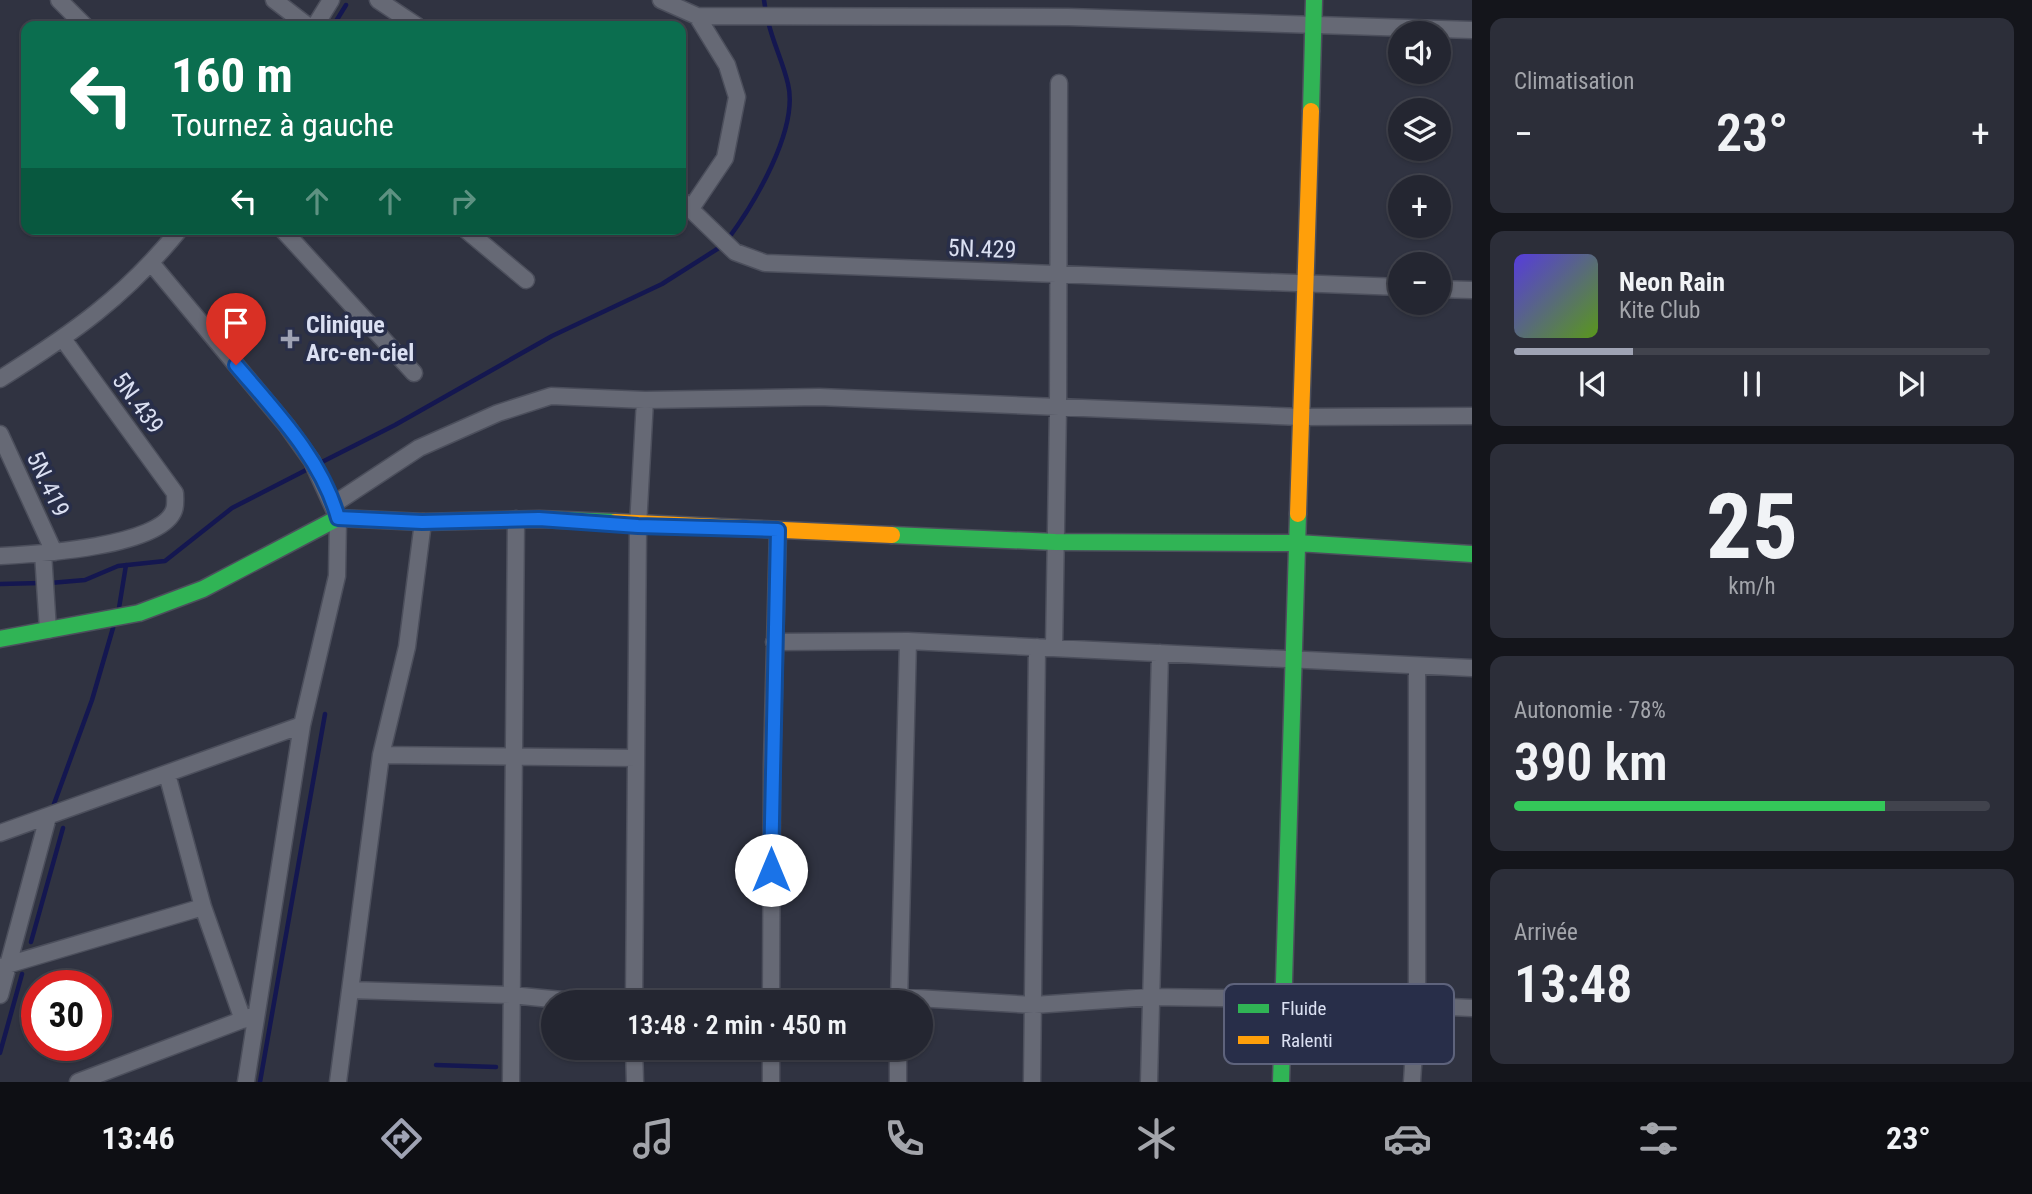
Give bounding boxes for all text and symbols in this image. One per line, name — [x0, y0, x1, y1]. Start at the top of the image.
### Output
map controls — [1388, 21, 1451, 315]
button: sound — [1388, 21, 1451, 84]
text: 160 m — [171, 47, 293, 104]
icon: left — [56, 49, 147, 140]
text: Climatisation — [1514, 68, 1634, 95]
button: layers — [1388, 98, 1451, 161]
text: 23° — [1716, 103, 1788, 164]
text: Tournez à gauche — [171, 106, 394, 144]
text: − — [1514, 112, 1533, 156]
text: + — [1971, 112, 1990, 156]
button: + — [1388, 175, 1451, 238]
icon: left — [225, 182, 263, 220]
icon: ahead — [298, 182, 336, 220]
icon: ahead — [371, 182, 409, 220]
icon: right — [444, 182, 482, 220]
street label: 5N.429 — [947, 234, 1017, 264]
button: − — [1388, 252, 1451, 315]
text: Neon Rain — [1619, 267, 1725, 297]
pin — [206, 293, 266, 365]
text: Kite Club — [1619, 297, 1700, 324]
icon: arrive — [217, 304, 255, 342]
place label: Clinique Arc-en-ciel — [306, 311, 414, 367]
marker: Clinique Arc-en-ciel — [280, 329, 300, 349]
icon: previous — [1574, 365, 1612, 403]
icon: pause — [1733, 365, 1771, 403]
icon: next — [1892, 365, 1930, 403]
street label: 5N.439 — [107, 367, 169, 439]
street label: 5N.419 — [21, 447, 75, 521]
text: 25 — [1706, 474, 1798, 580]
text: km/h — [1728, 573, 1776, 600]
text: Autonomie · 78% — [1514, 697, 1666, 724]
text: 390 km — [1514, 732, 1668, 793]
position arrow — [734, 833, 808, 907]
text: Arrivée — [1514, 919, 1578, 946]
text: 13:48 — [1514, 954, 1632, 1015]
speed limit sign: 30 — [21, 970, 112, 1061]
legend — [1224, 984, 1454, 1064]
text: Fluide — [1281, 997, 1326, 1020]
text: 13:48 · 2 min · 450 m — [627, 1010, 847, 1040]
text: Ralenti — [1281, 1029, 1333, 1052]
icon: directions — [377, 1114, 426, 1163]
icon: music — [629, 1114, 678, 1163]
icon: phone — [880, 1114, 929, 1163]
icon: climate — [1132, 1114, 1181, 1163]
icon: car — [1383, 1114, 1432, 1163]
icon: filters — [1634, 1114, 1683, 1163]
text: 13:46 — [101, 1119, 175, 1157]
text: 23° — [1886, 1119, 1931, 1157]

